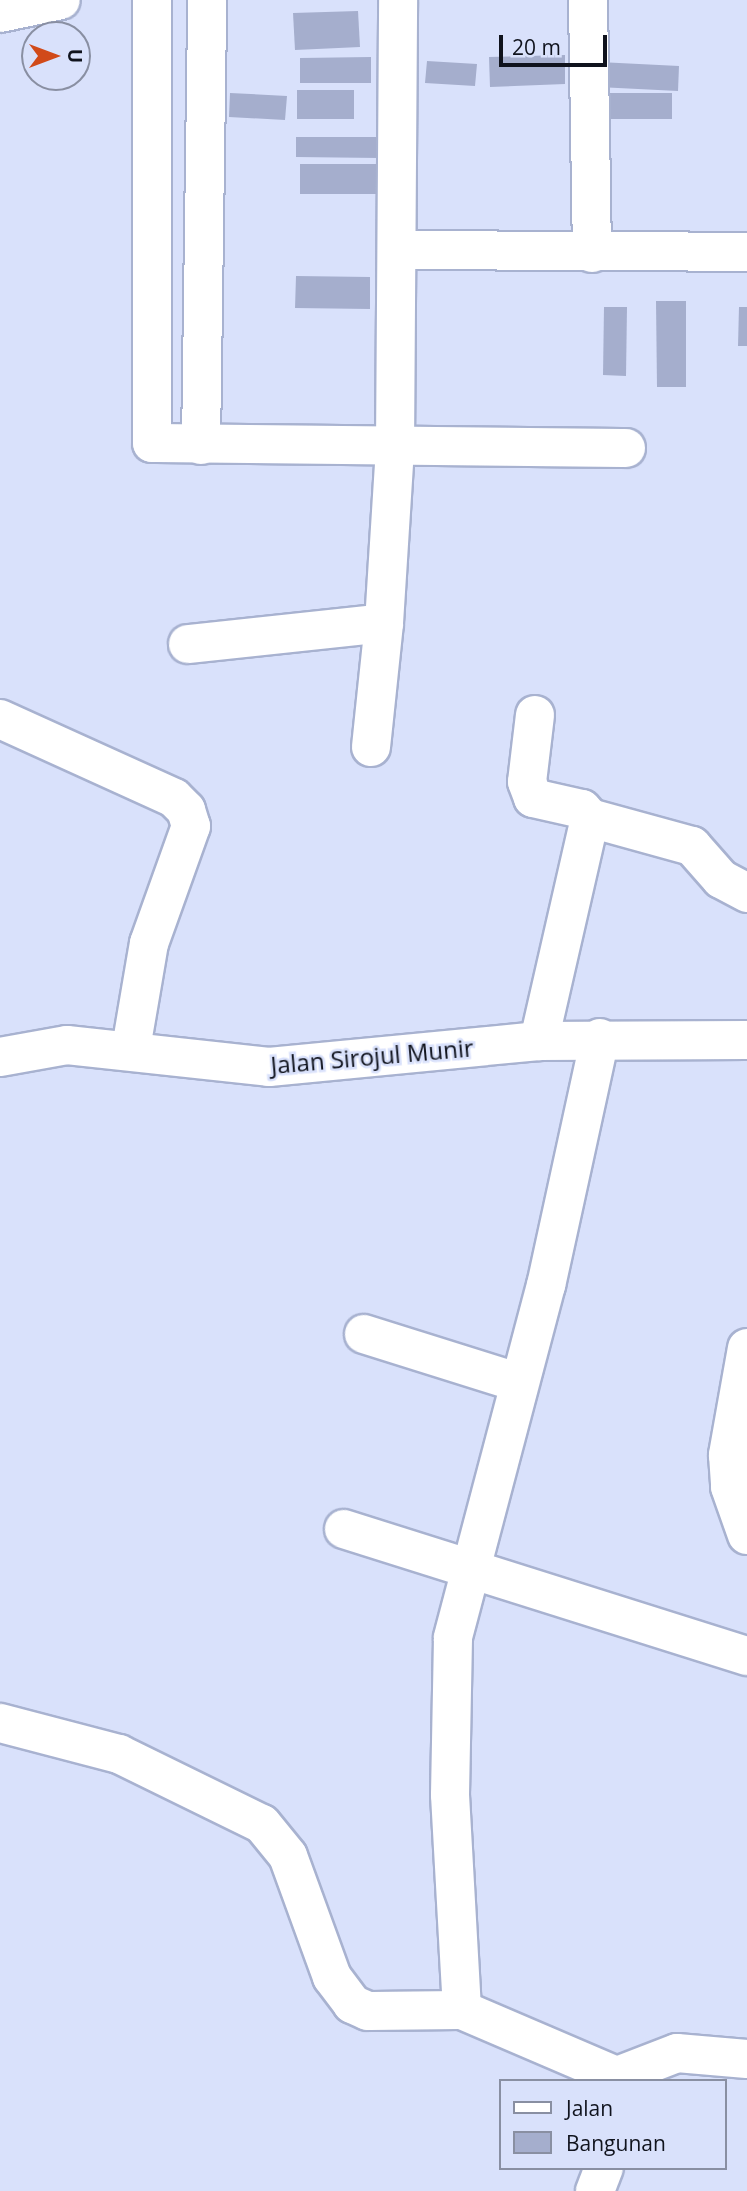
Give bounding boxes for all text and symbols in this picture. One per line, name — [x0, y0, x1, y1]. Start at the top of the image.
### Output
north arrow — [21, 21, 91, 91]
scale bar — [502, 21, 610, 65]
text: 20 m — [512, 33, 561, 61]
text: U — [62, 49, 88, 63]
street label: Jalan Sirojul Munir — [269, 1033, 475, 1079]
legend — [498, 2079, 726, 2170]
text: Jalan — [566, 2094, 613, 2122]
text: Bangunan — [566, 2129, 666, 2157]

